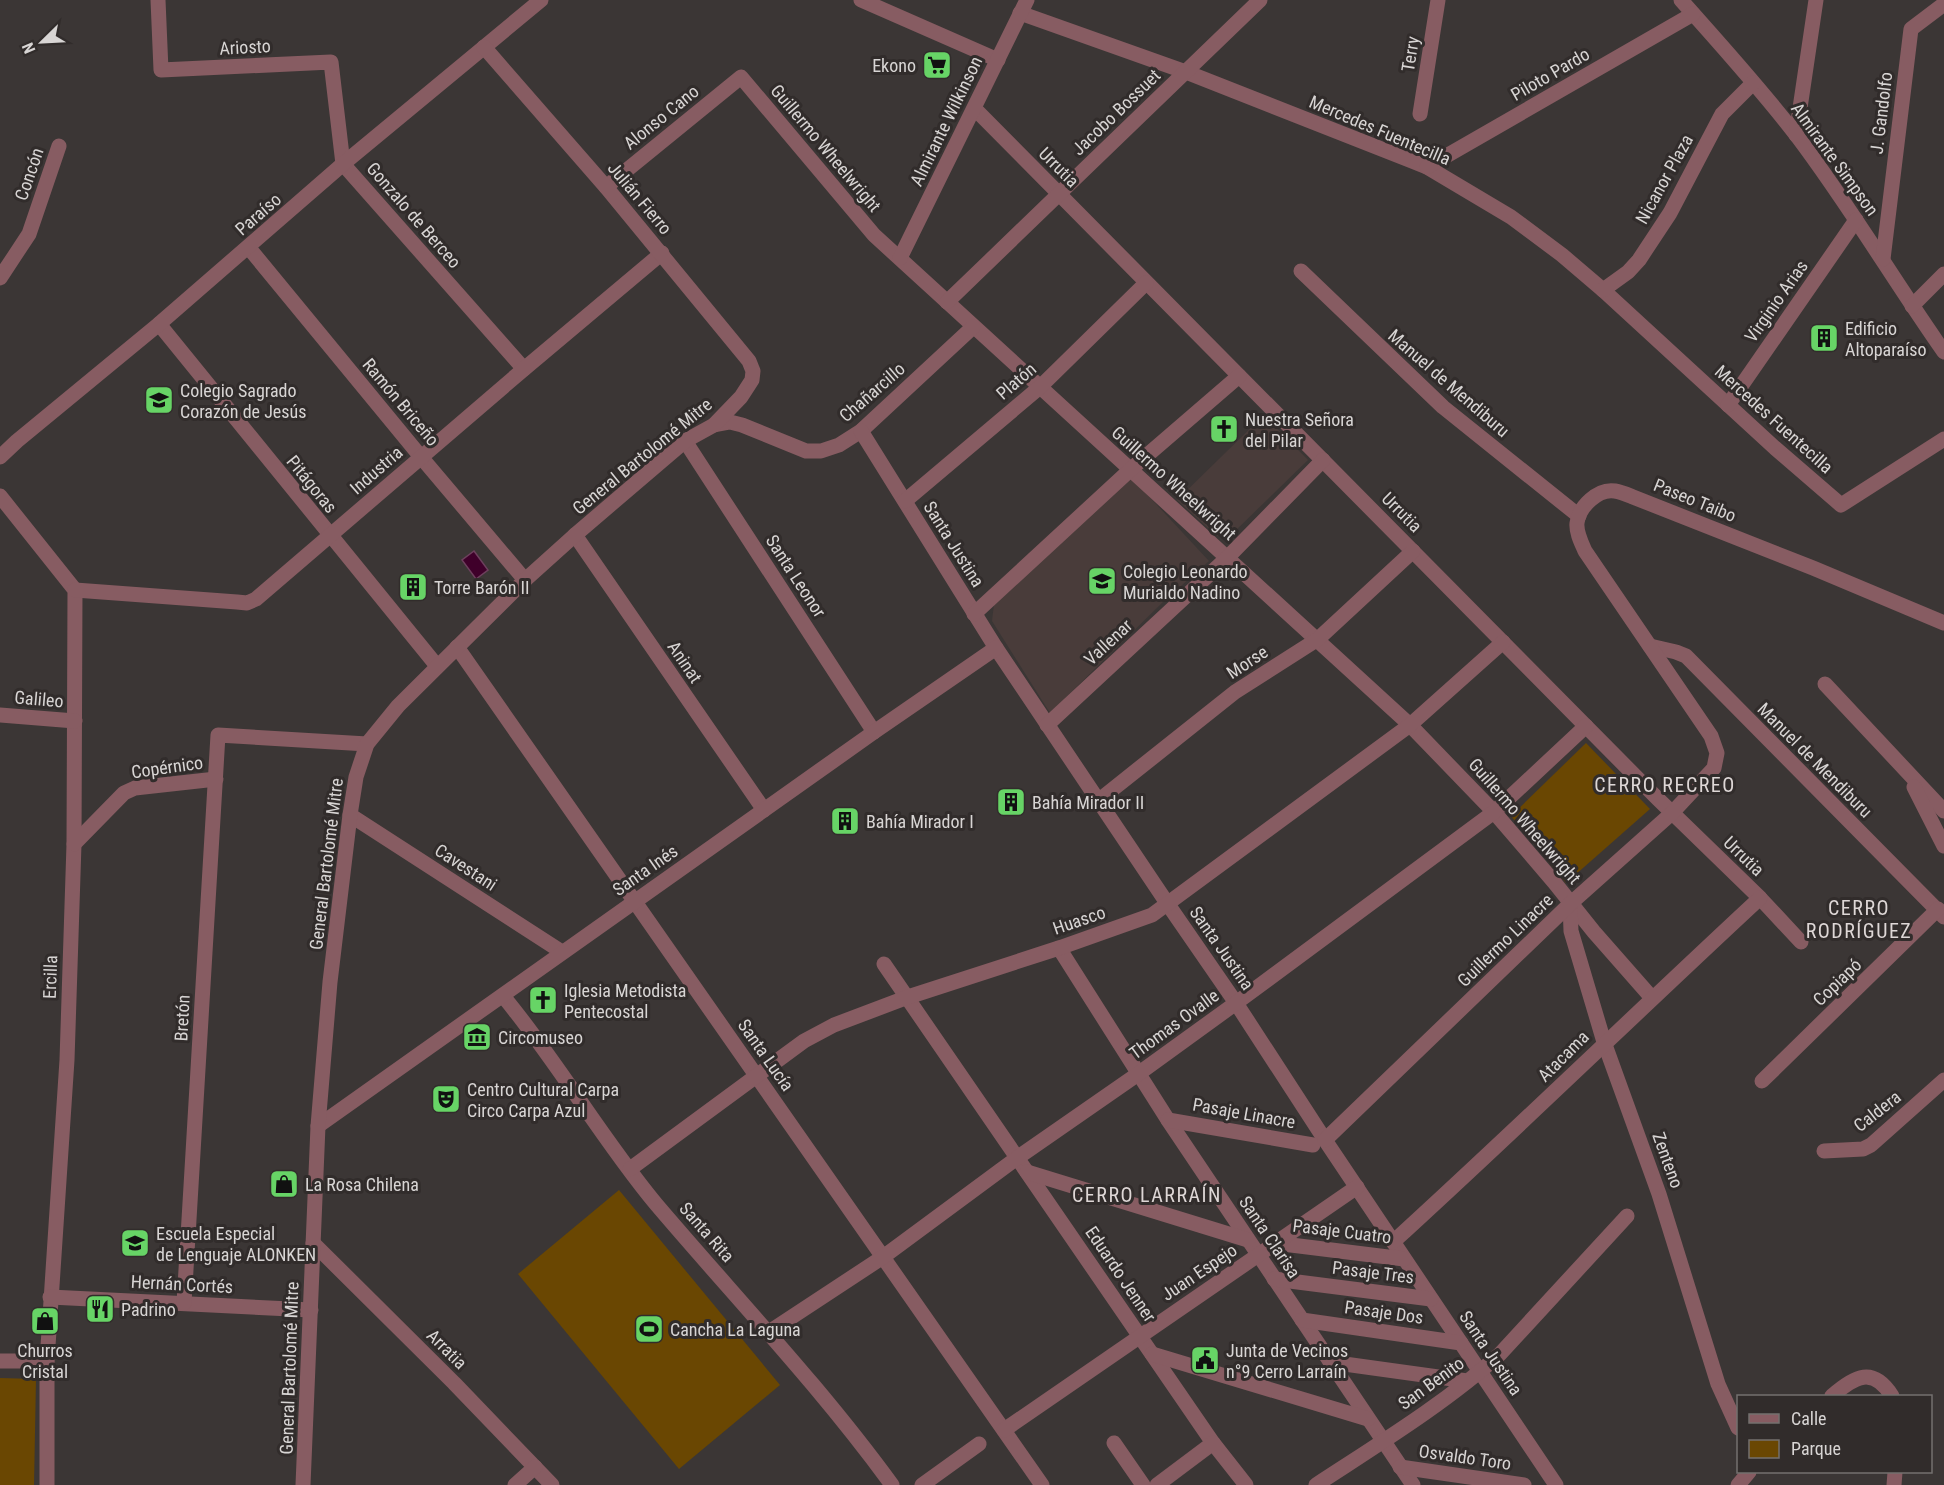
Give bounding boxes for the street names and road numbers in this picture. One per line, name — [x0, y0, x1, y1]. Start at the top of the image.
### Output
street label: Terry — [1397, 34, 1423, 73]
street label: Ariosto — [219, 35, 271, 59]
street label: Piloto Pardo — [1507, 43, 1593, 105]
street label: Almirante Wilkinson — [906, 53, 986, 189]
street label: Jacobo Bossuet — [1068, 65, 1164, 159]
street label: J. Gandolfo — [1866, 71, 1896, 155]
street label: Alonso Cano — [619, 80, 703, 154]
street label: Guillermo Wheelwright — [767, 80, 885, 216]
street label: Mercedes Fuentecilla — [1306, 91, 1454, 169]
street label: Almirante Simpson — [1787, 98, 1883, 220]
street label: Nicanor Plaza — [1631, 131, 1697, 227]
street label: Urrutia — [1035, 143, 1083, 191]
street label: Concón — [10, 145, 48, 203]
street label: Julián Fierro — [604, 157, 676, 239]
street label: Gonzalo de Berceo — [362, 158, 466, 272]
street label: Paraíso — [231, 188, 285, 240]
street label: Virginio Arias — [1740, 256, 1812, 346]
street label: Manuel de Mendiburu — [1384, 325, 1514, 441]
street label: Ramón Briceño — [358, 354, 444, 450]
street label: Chañarcillo — [835, 358, 909, 426]
street label: Platón — [992, 358, 1040, 404]
street label: Mercedes Fuentecilla — [1711, 361, 1837, 477]
street label: General Bartolomé Mitre — [568, 393, 716, 519]
street label: Guillermo Wheelwright — [1108, 422, 1240, 544]
street label: Industria — [345, 442, 407, 498]
street label: Pitágoras — [282, 451, 342, 517]
street label: Paseo Taibo — [1651, 474, 1739, 526]
street label: Urrutia — [1378, 488, 1426, 536]
street label: Santa Justina — [919, 497, 989, 591]
street label: Santa Leonor — [762, 531, 831, 622]
street label: Vallenar — [1080, 614, 1137, 669]
street label: Aninat — [663, 637, 707, 687]
street label: Morse — [1223, 641, 1271, 683]
street label: Galileo — [14, 686, 64, 712]
street label: Manuel de Mendiburu — [1753, 698, 1877, 822]
street label: Copérnico — [130, 752, 204, 782]
street label: Guillermo Wheelwright — [1465, 754, 1585, 888]
street label: General Bartolomé Mitre — [305, 777, 347, 951]
street label: Urrutia — [1719, 832, 1769, 880]
street label: Cavestani — [431, 839, 501, 895]
street label: Santa Inés — [608, 840, 682, 900]
street label: Guillermo Linacre — [1453, 889, 1557, 991]
street label: Huasco — [1050, 901, 1108, 939]
street label: Santa Justina — [1186, 902, 1258, 994]
street label: Copiapó — [1809, 954, 1865, 1010]
street label: Ercilla — [39, 955, 61, 999]
street label: Thomas Ovalle — [1125, 985, 1223, 1063]
street label: Bretón — [170, 994, 194, 1042]
street label: Santa Lucía — [734, 1015, 798, 1095]
street label: Atacama — [1533, 1026, 1593, 1086]
street label: Caldera — [1849, 1086, 1905, 1136]
street label: Pasaje Linacre — [1191, 1094, 1297, 1132]
street label: Zenteno — [1648, 1129, 1688, 1191]
street label: Santa Clarisa — [1235, 1192, 1305, 1282]
street label: Santa Rita — [675, 1198, 739, 1266]
street label: Pasaje Cuatro — [1292, 1215, 1392, 1247]
street label: Eduardo Jenner — [1081, 1222, 1161, 1326]
street label: Juan Espejo — [1157, 1239, 1241, 1305]
street label: Pasaje Tres — [1331, 1257, 1415, 1287]
street label: Hernán Cortés — [130, 1271, 234, 1297]
street label: General Bartolomé Mitre — [275, 1281, 303, 1455]
street label: Pasaje Dos — [1343, 1296, 1425, 1328]
street label: Santa Justina — [1455, 1307, 1527, 1399]
street label: Arratia — [423, 1325, 471, 1373]
street label: San Benito — [1394, 1352, 1468, 1414]
street label: Osvaldo Toro — [1417, 1440, 1513, 1474]

